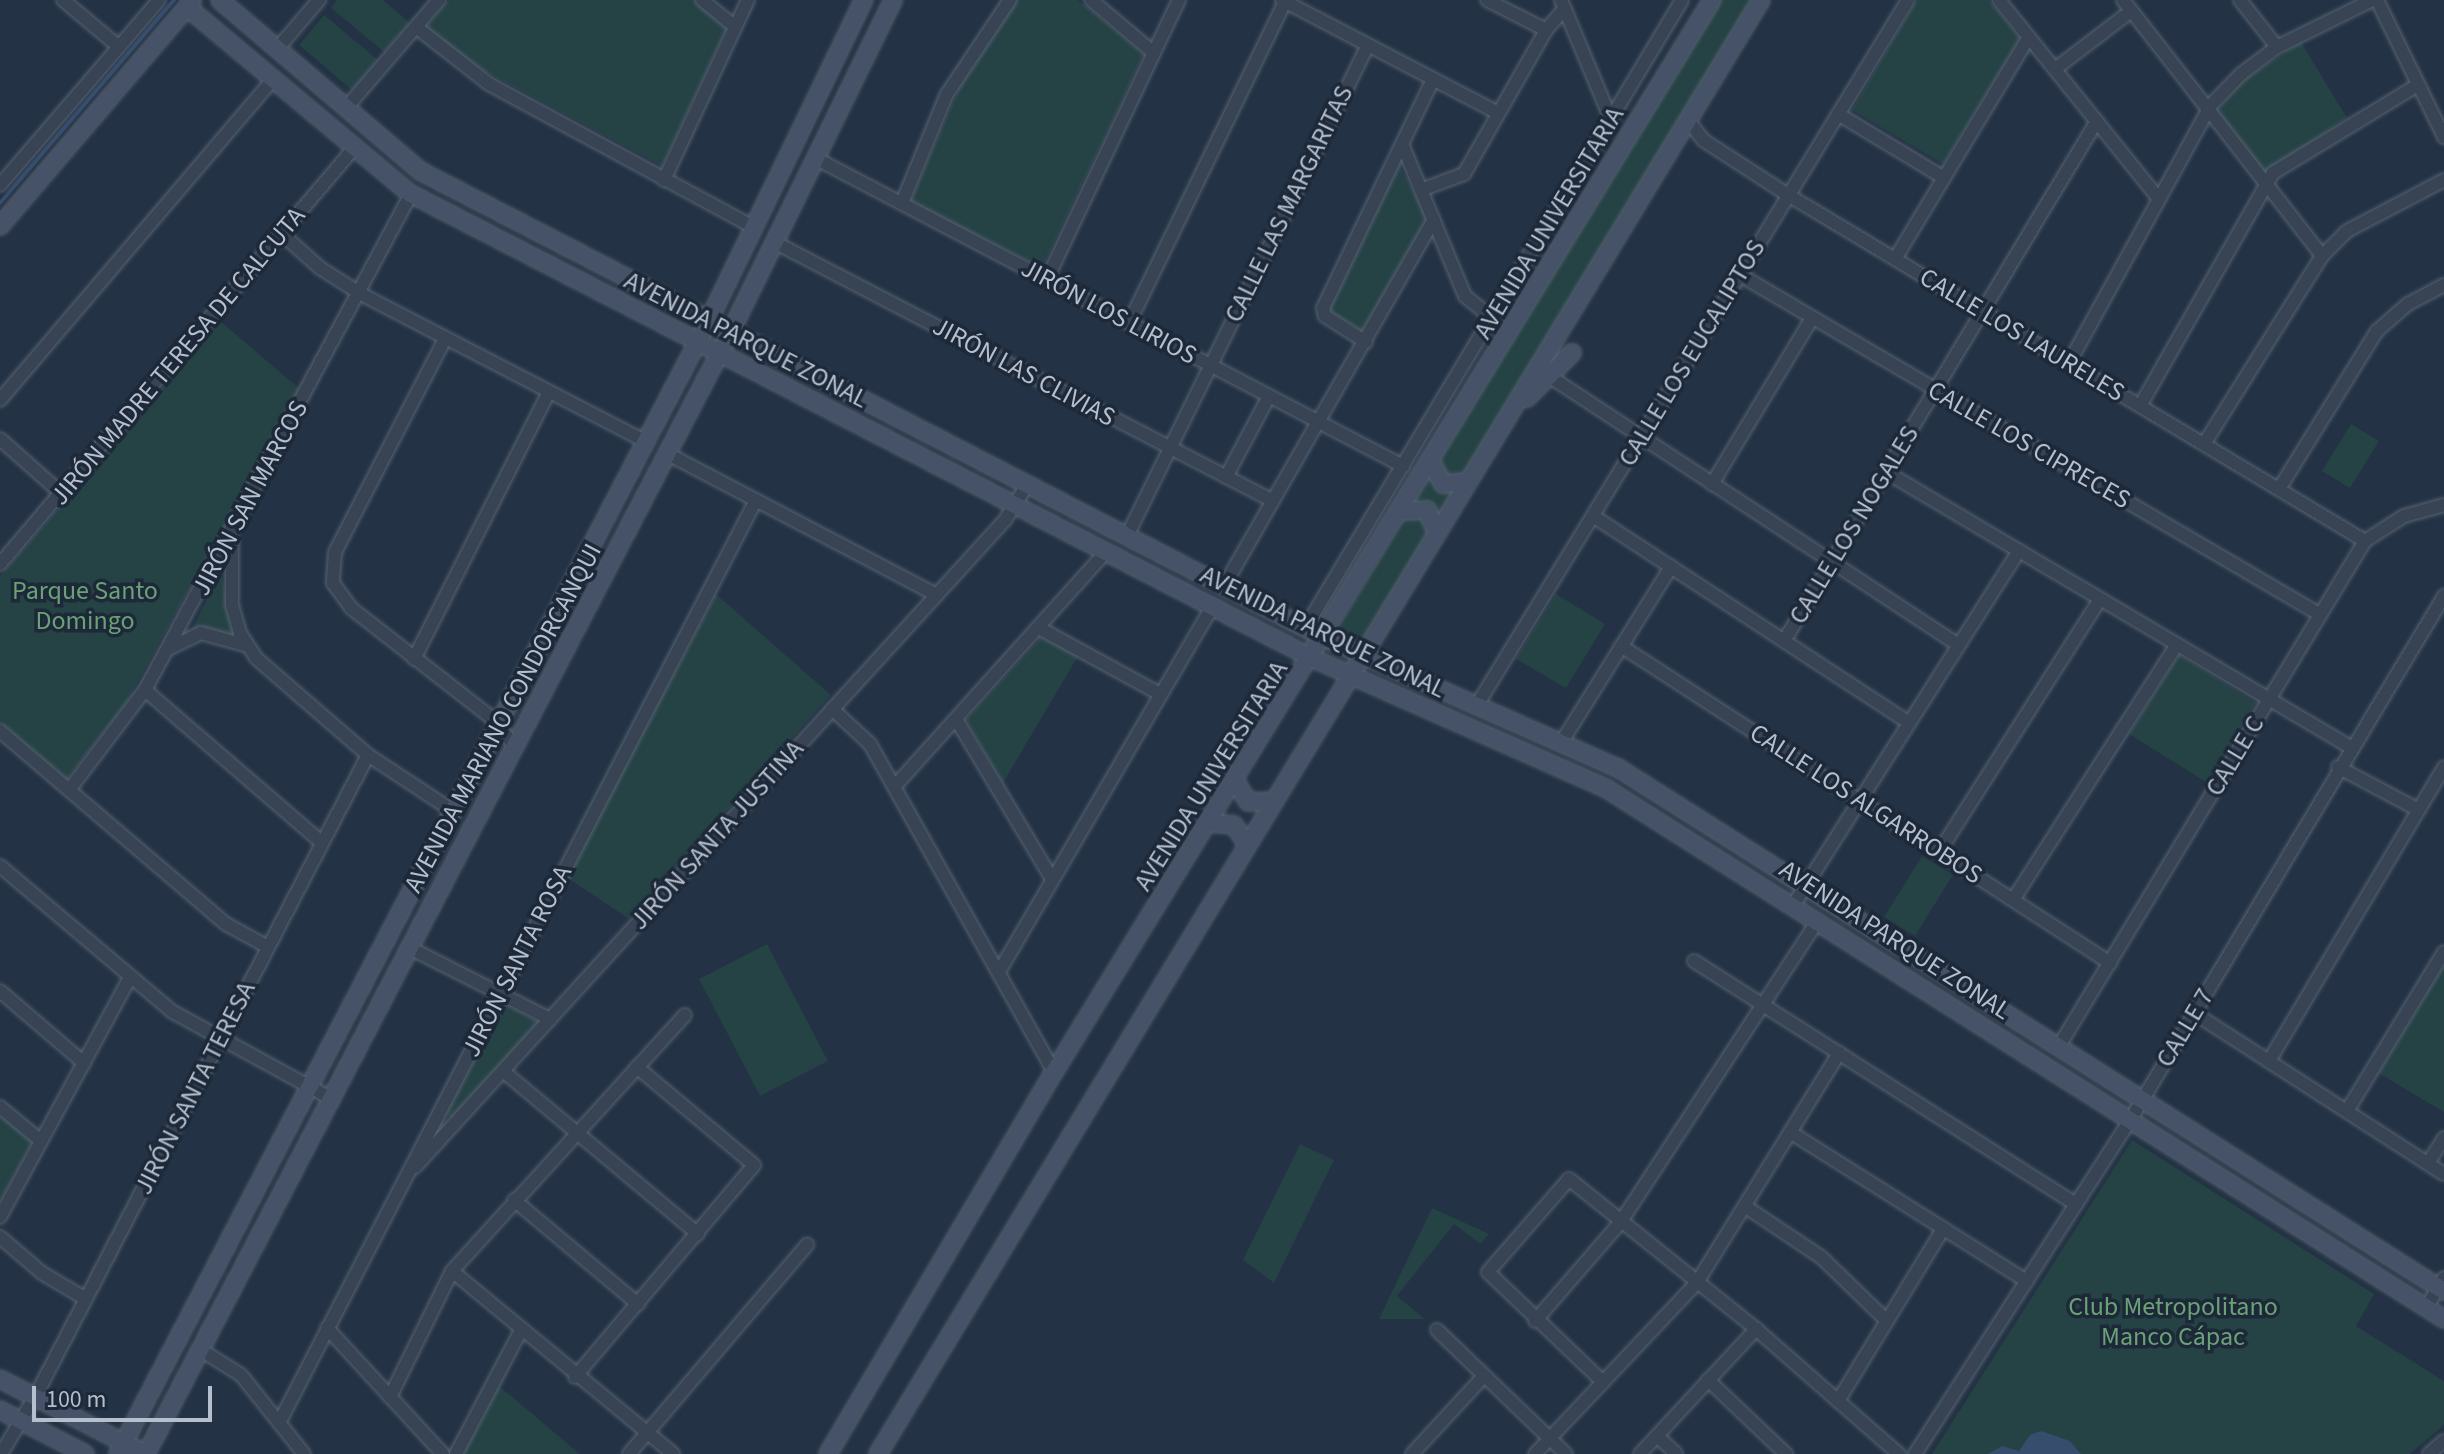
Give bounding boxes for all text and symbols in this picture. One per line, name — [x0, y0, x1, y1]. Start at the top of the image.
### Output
street label: CALLE LAS MARGARITAS — [1218, 81, 1360, 327]
street label: AVENIDA UNIVERSITARIA — [1467, 101, 1631, 345]
street label: JIRÓN MADRE TERESA DE CALCUTA — [44, 201, 312, 511]
street label: CALLE LOS EUCALIPTOS — [1612, 234, 1772, 472]
street label: JIRÓN LOS LIRIOS — [1016, 253, 1202, 371]
street label: CALLE LOS LAURELES — [1914, 262, 2130, 408]
street label: AVENIDA PARQUE ZONAL — [619, 265, 873, 415]
street label: JIRÓN LAS CLIVIAS — [928, 311, 1120, 433]
street label: CALLE LOS CIPRECES — [1922, 374, 2136, 516]
street label: JIRÓN SAN MARCOS — [185, 395, 315, 601]
street label: CALLE LOS NOGALES — [1782, 420, 1926, 630]
street label: AVENIDA MARIANO CONDORCANQUI — [398, 538, 608, 898]
street label: AVENIDA PARQUE ZONAL — [1195, 559, 1451, 705]
park label: Parque Santo Domingo — [12, 575, 158, 636]
street label: AVENIDA UNIVERSITARIA — [1128, 655, 1294, 897]
street label: CALLE C — [2199, 710, 2271, 802]
street label: CALLE LOS ALGARROBOS — [1744, 717, 1988, 891]
street label: JIRÓN SANTA JUSTINA — [624, 734, 810, 936]
street label: AVENIDA PARQUE ZONAL — [1774, 854, 2016, 1026]
street label: JIRÓN SANTA ROSA — [455, 860, 579, 1062]
street label: JIRÓN SANTA TERESA — [128, 976, 262, 1200]
street label: CALLE 7 — [2149, 983, 2221, 1073]
park label: Club Metropolitano Manco Cápac — [2068, 1291, 2278, 1352]
scale bar — [36, 1370, 216, 1420]
text: 100 m — [46, 1382, 106, 1417]

